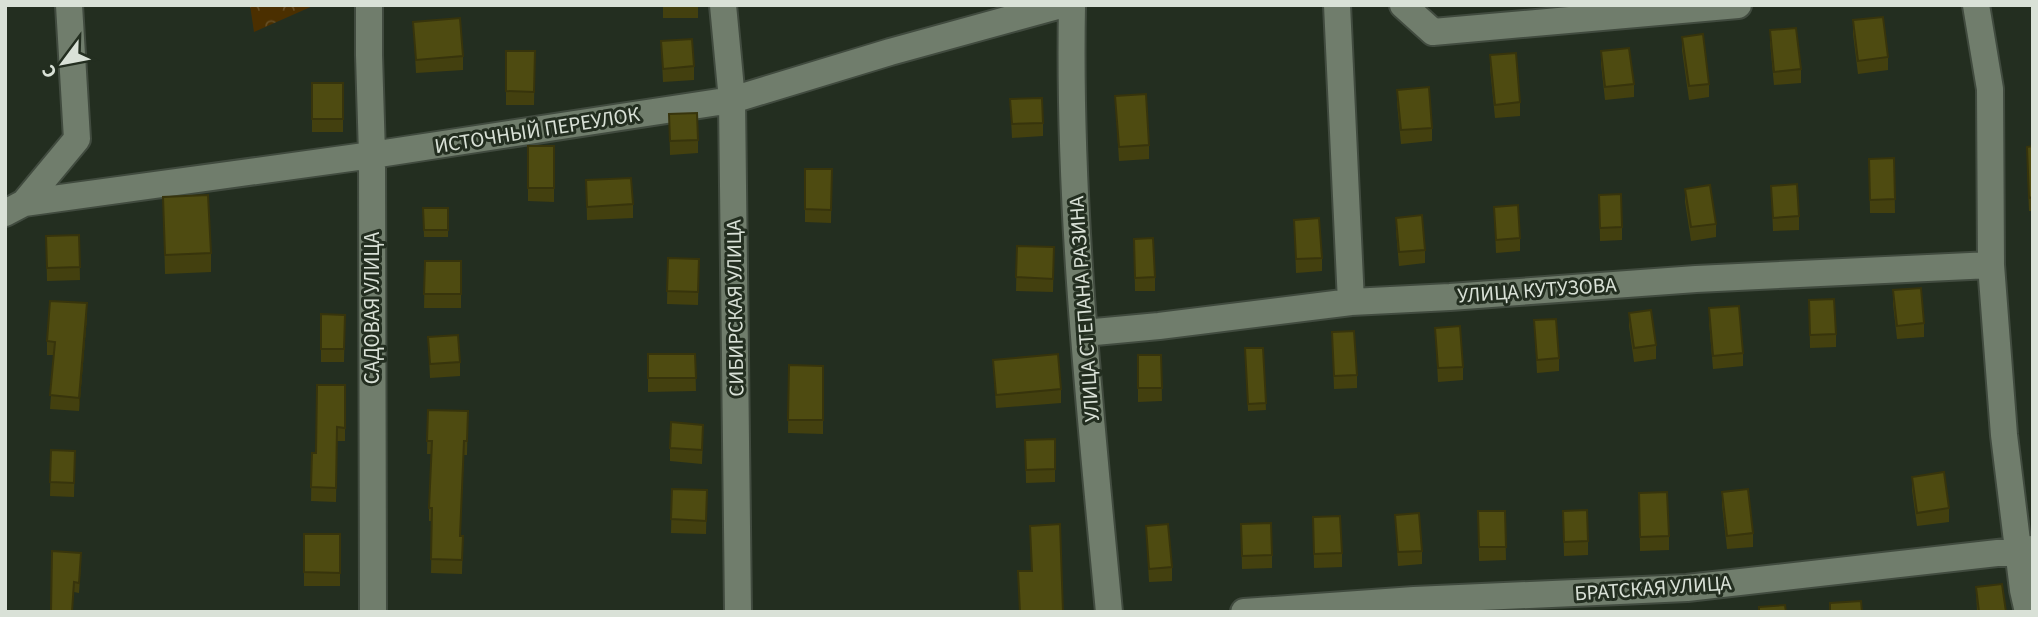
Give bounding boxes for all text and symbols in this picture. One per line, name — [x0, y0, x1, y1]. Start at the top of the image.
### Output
north arrow — [28, 28, 98, 98]
text: С — [35, 59, 64, 83]
street label: ИСТОЧНЫЙ ПЕРЕУЛОК — [432, 99, 643, 161]
street label: УЛИЦА СТЕПАНА РАЗИНА — [1061, 194, 1107, 423]
street label: СИБИРСКАЯ УЛИЦА — [718, 219, 752, 397]
street label: САДОВАЯ УЛИЦА — [357, 231, 387, 384]
street label: УЛИЦА КУТУЗОВА — [1456, 269, 1618, 311]
street label: БРАТСКАЯ УЛИЦА — [1573, 568, 1733, 608]

